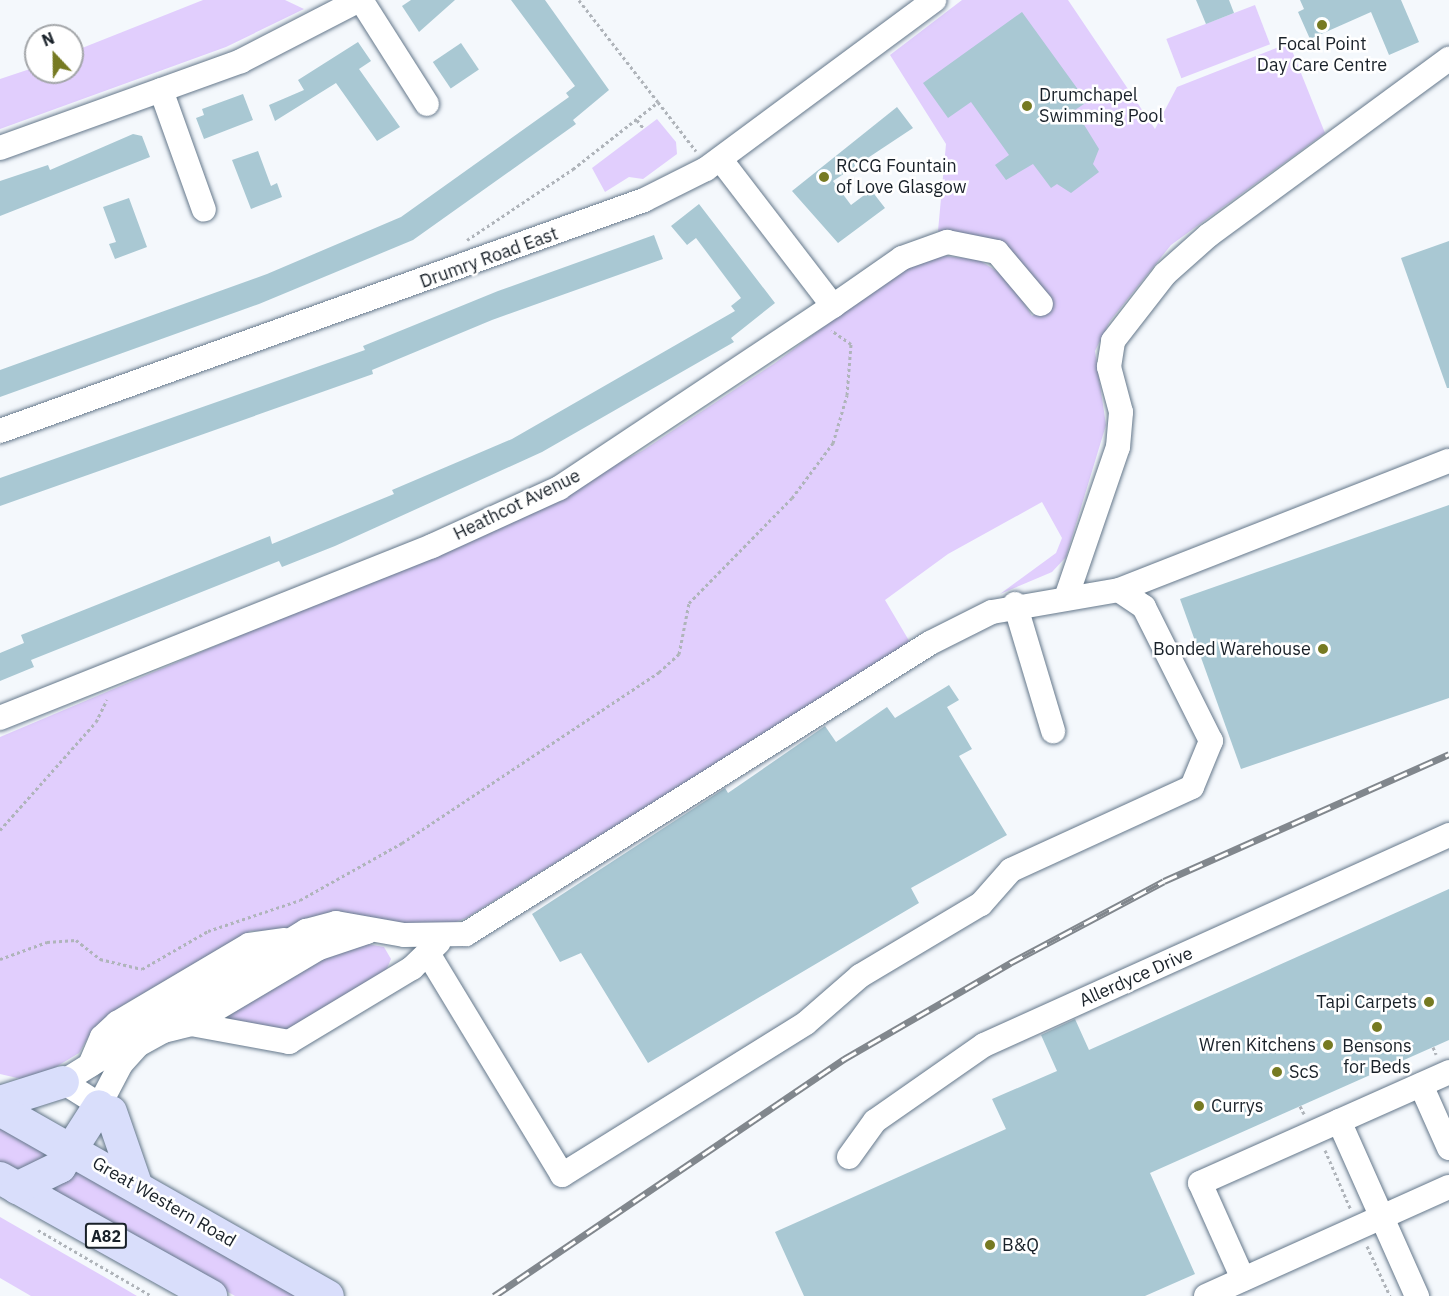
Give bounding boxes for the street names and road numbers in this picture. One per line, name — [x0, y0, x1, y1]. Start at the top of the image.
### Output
street label: Drumry Road East — [417, 223, 561, 293]
street label: Heathcot Avenue — [450, 465, 584, 545]
street label: Allerdyce Drive — [1076, 942, 1196, 1012]
street label: Great Western Road — [88, 1152, 240, 1252]
road number: A82 — [84, 1223, 128, 1249]

